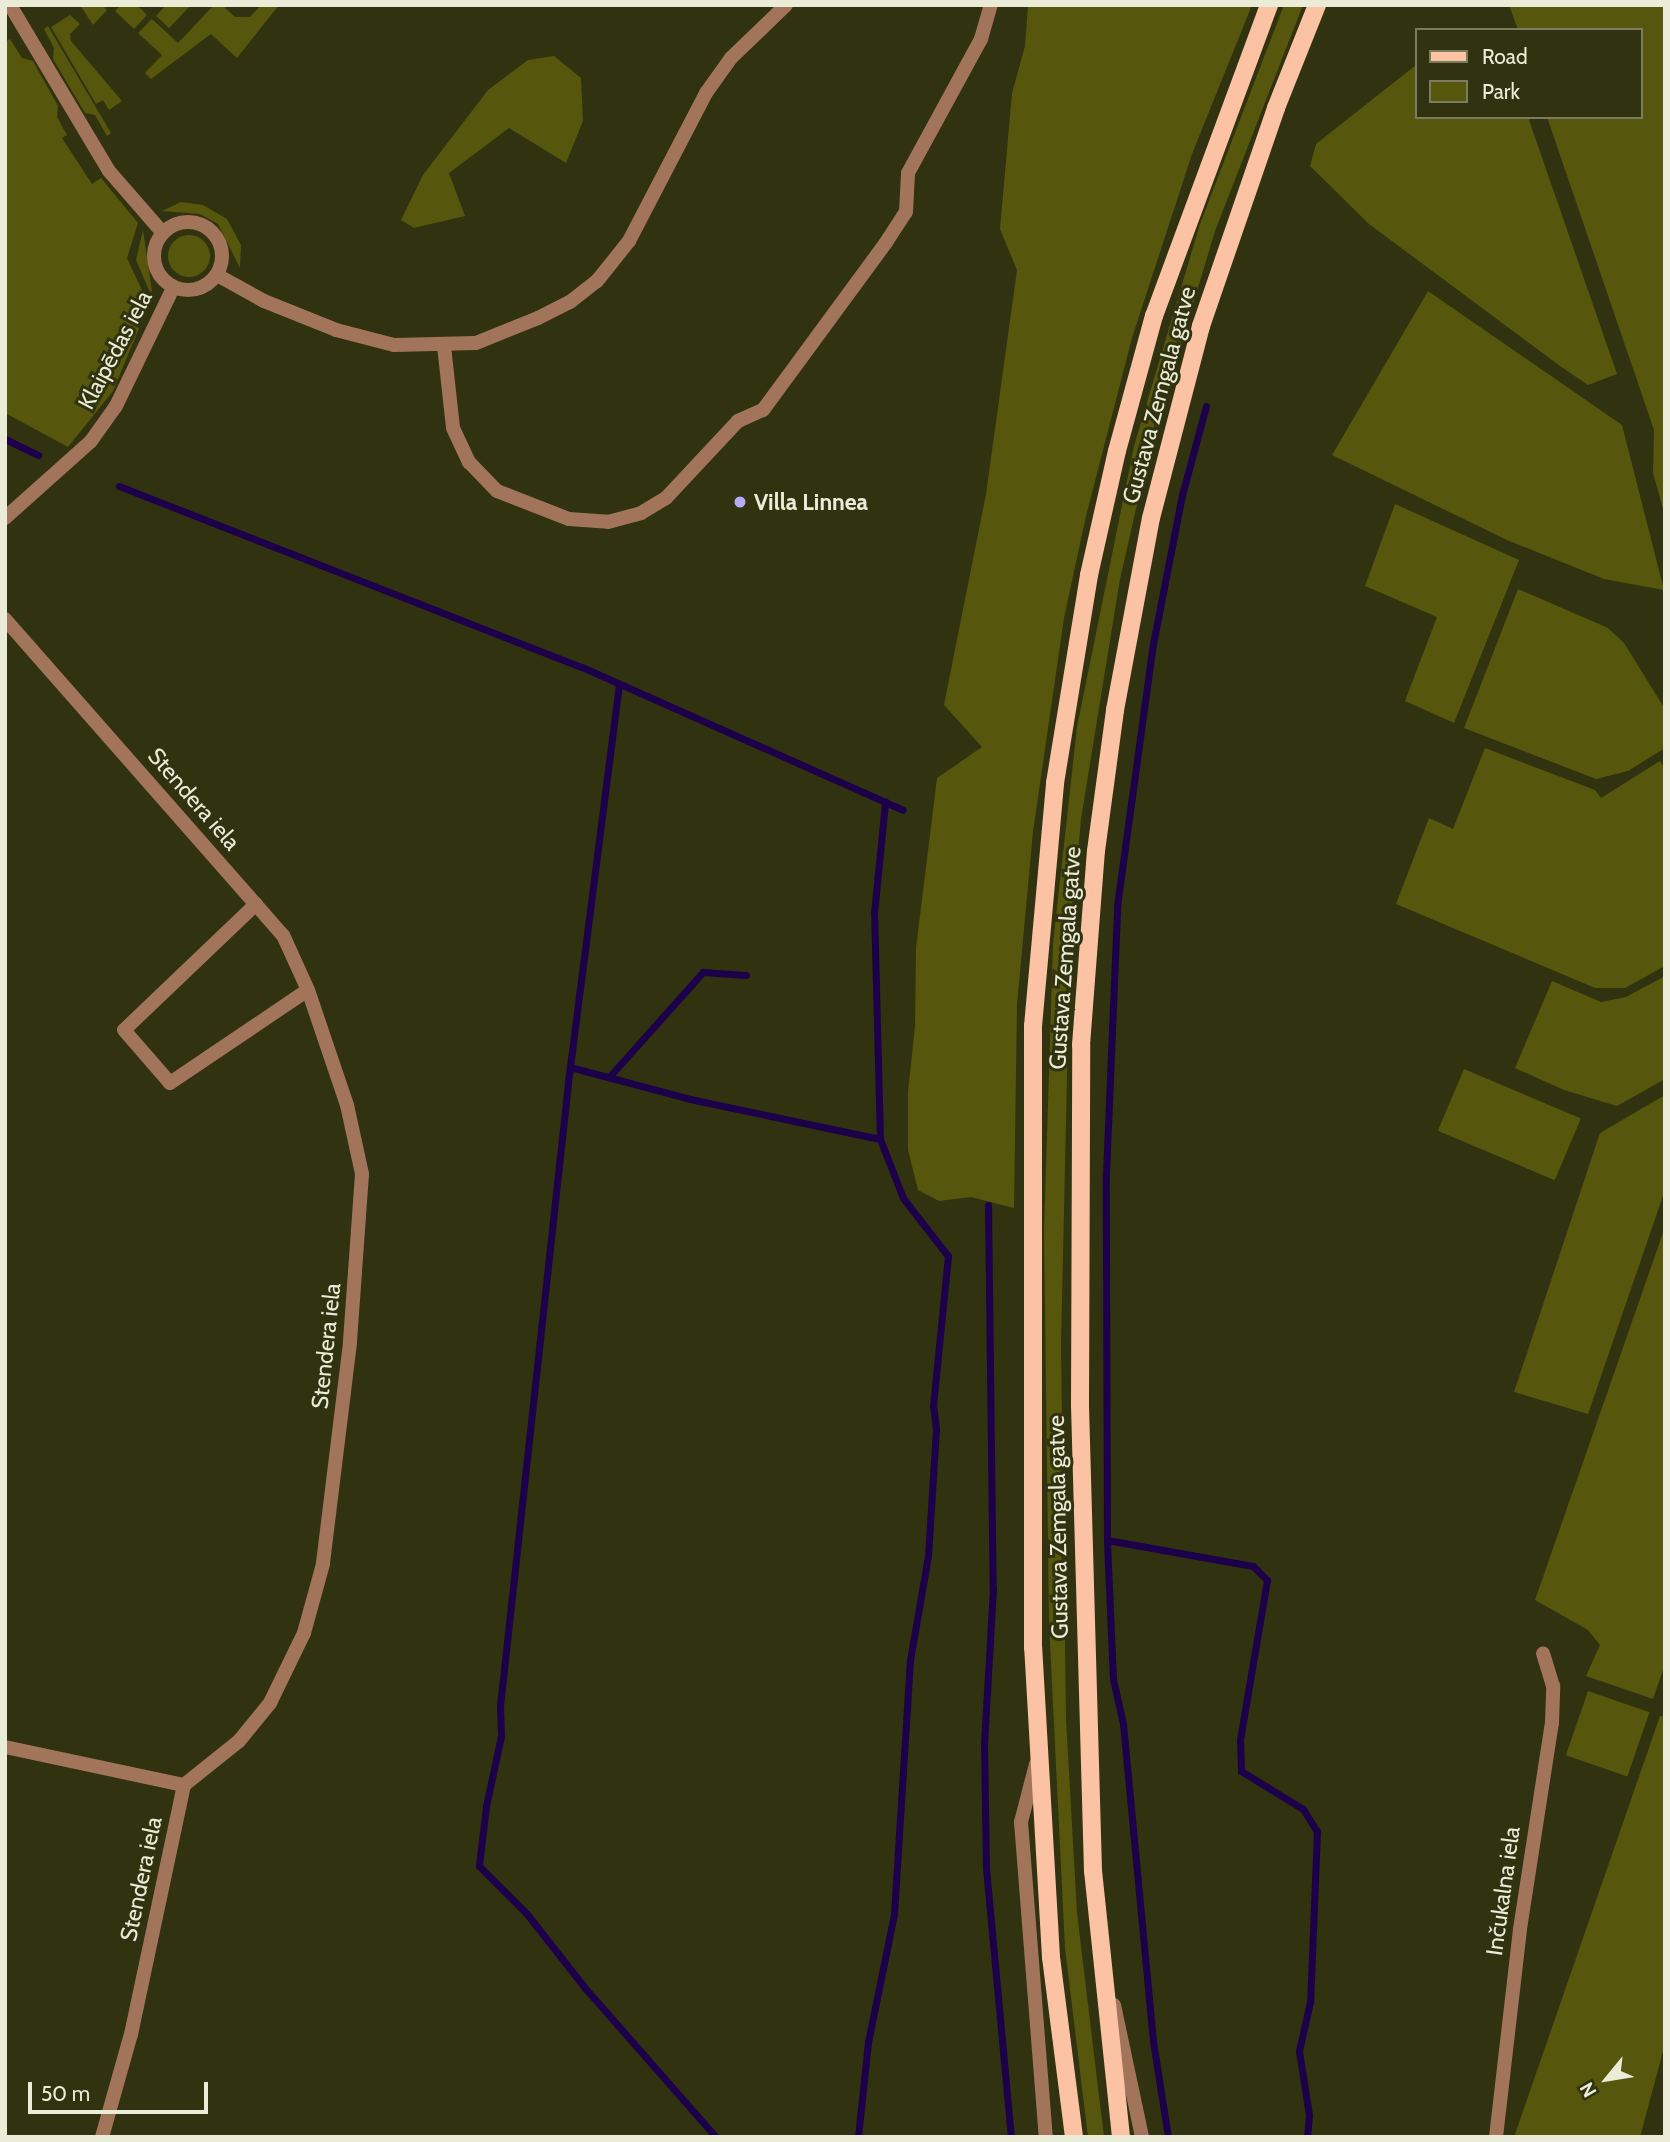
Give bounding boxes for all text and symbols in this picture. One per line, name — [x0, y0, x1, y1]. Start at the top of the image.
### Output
legend — [1414, 28, 1642, 119]
text: Road — [1482, 44, 1528, 69]
text: Park — [1482, 79, 1520, 104]
street label: Gustava Zemgala gatve — [1117, 283, 1201, 507]
street label: Klaipēdas iela — [72, 286, 158, 414]
place label: Villa Linnea — [754, 488, 868, 516]
marker: Villa Linnea — [732, 494, 748, 510]
street label: Stendera iela — [142, 742, 246, 856]
street label: Gustava Zemgala gatve — [1043, 846, 1087, 1070]
street label: Stendera iela — [306, 1282, 346, 1410]
street label: Gustava Zemgala gatve — [1042, 1415, 1074, 1639]
street label: Stendera iela — [114, 1814, 168, 1944]
street label: Inčukalna iela — [1480, 1825, 1526, 1957]
north arrow — [1572, 2044, 1642, 2114]
scale bar — [32, 2068, 212, 2112]
text: N — [1575, 2078, 1602, 2101]
text: 50 m — [41, 2081, 90, 2106]

